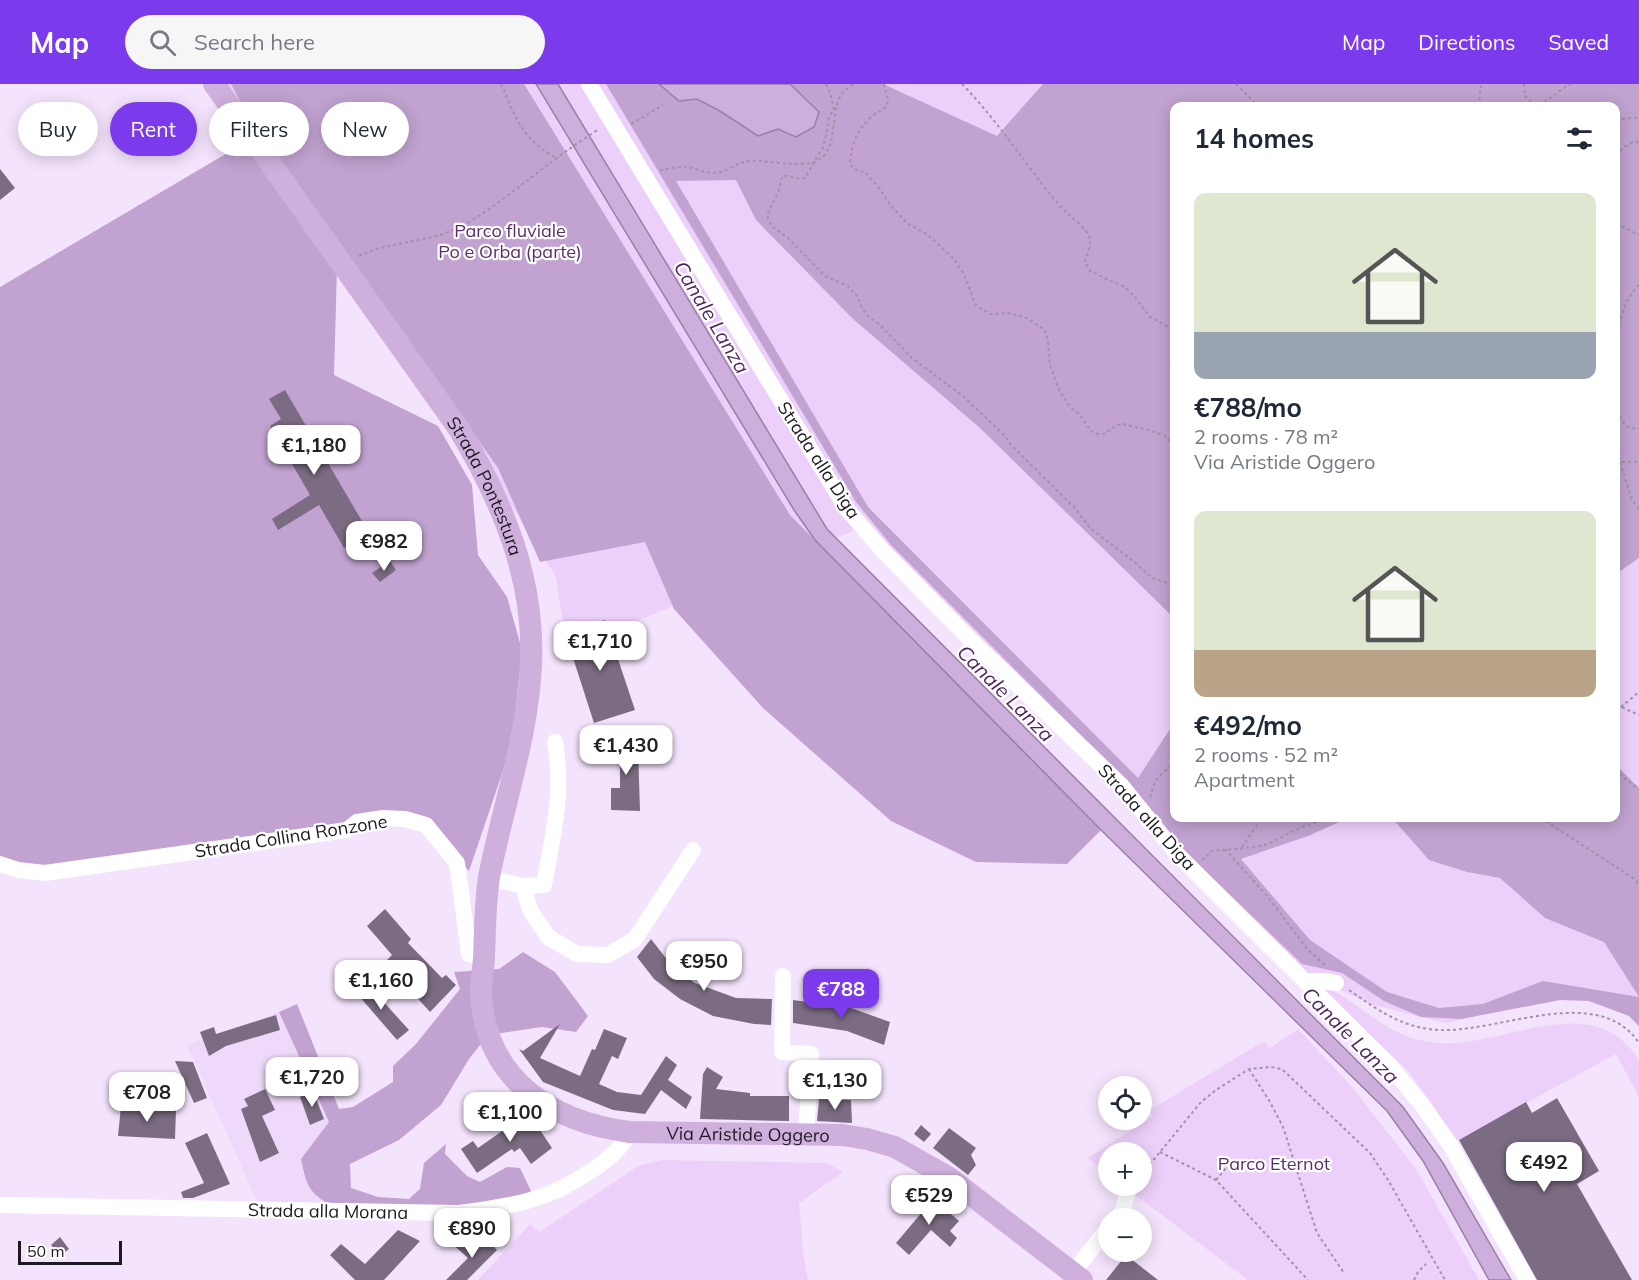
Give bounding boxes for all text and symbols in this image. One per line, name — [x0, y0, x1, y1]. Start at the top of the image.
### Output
search box — [125, 15, 545, 69]
text: Map — [30, 25, 89, 60]
icon: search — [146, 26, 179, 59]
text: Search here — [194, 28, 315, 56]
text: Map — [1342, 29, 1385, 55]
text: Directions — [1418, 29, 1515, 55]
text: Saved — [1548, 29, 1609, 55]
chip: Buy — [18, 102, 98, 156]
chip: Rent — [110, 102, 197, 156]
chip: Filters — [209, 102, 309, 156]
chip: New — [321, 102, 409, 156]
text: 14 homes — [1194, 122, 1314, 155]
icon: filters — [1563, 122, 1596, 155]
park label: Parco fluviale Po e Orba (parte) — [438, 219, 582, 263]
icon: home — [1341, 232, 1449, 340]
water label: Canale Lanza — [669, 256, 755, 378]
text: €788/mo — [1194, 391, 1302, 424]
street label: Strada alla Diga — [773, 397, 865, 523]
street label: Strada Pontestura — [442, 412, 528, 558]
text: 2 rooms · 78 m² — [1194, 424, 1338, 449]
pin: €1,180 — [265, 425, 363, 476]
text: €1,180 — [282, 432, 346, 457]
text: Via Aristide Oggero — [1194, 449, 1375, 474]
pin: €982 — [348, 521, 420, 572]
text: €982 — [360, 528, 408, 553]
icon: home — [1341, 550, 1449, 658]
pin: €1,710 — [551, 621, 649, 672]
text: €1,710 — [568, 628, 632, 653]
water label: Canale Lanza — [952, 639, 1060, 747]
text: €492/mo — [1194, 709, 1302, 742]
pin: €1,430 — [577, 725, 675, 776]
text: €1,430 — [594, 732, 658, 757]
text: 2 rooms · 52 m² — [1194, 742, 1338, 767]
street label: Strada alla Diga — [1093, 759, 1201, 875]
text: Apartment — [1194, 767, 1295, 792]
street label: Strada Collina Ronzone — [193, 809, 389, 863]
pin: €950 — [668, 941, 740, 992]
text: €950 — [680, 948, 728, 973]
pin: €1,160 — [332, 960, 430, 1011]
text: €1,160 — [349, 967, 413, 992]
pin: €788 — [805, 969, 877, 1020]
text: €788 — [817, 976, 865, 1001]
water label: Canale Lanza — [1297, 981, 1405, 1089]
pin: €1,720 — [263, 1057, 361, 1108]
pin: €1,130 — [786, 1060, 884, 1111]
text: €1,720 — [280, 1064, 344, 1089]
text: €1,130 — [803, 1067, 867, 1092]
pin: €708 — [111, 1072, 183, 1123]
map controls — [1098, 1076, 1152, 1262]
button: locate — [1098, 1076, 1152, 1130]
text: €708 — [123, 1079, 171, 1104]
pin: €1,100 — [461, 1092, 559, 1143]
text: €1,100 — [478, 1099, 542, 1124]
street label: Via Aristide Oggero — [666, 1121, 830, 1146]
button: + — [1098, 1142, 1152, 1196]
pin: €492 — [1508, 1142, 1580, 1193]
text: €492 — [1520, 1149, 1568, 1174]
park label: Parco Eternot — [1218, 1152, 1330, 1175]
pin: €529 — [893, 1175, 965, 1226]
text: €529 — [905, 1182, 953, 1207]
street label: Strada alla Morana — [248, 1198, 408, 1224]
pin: €890 — [436, 1208, 508, 1259]
button: − — [1098, 1208, 1152, 1262]
text: €890 — [448, 1215, 496, 1240]
scale bar — [18, 1238, 122, 1266]
text: 50 m — [27, 1241, 64, 1261]

